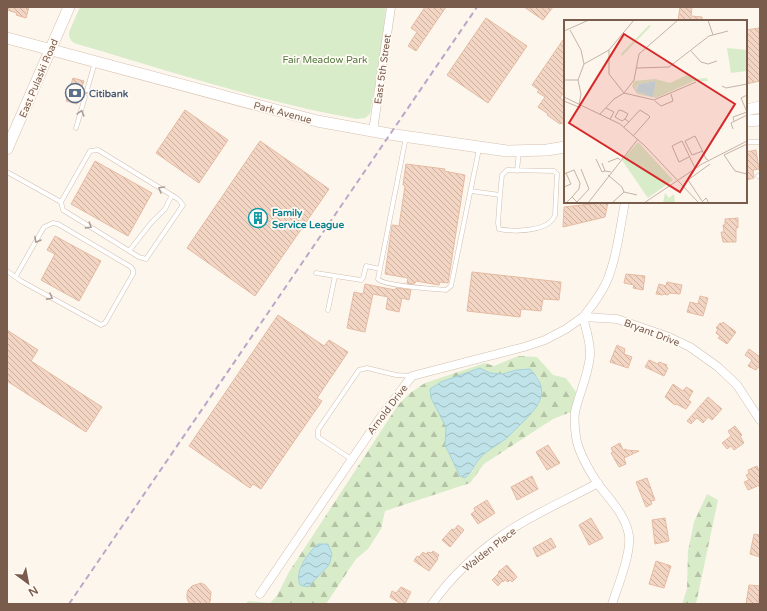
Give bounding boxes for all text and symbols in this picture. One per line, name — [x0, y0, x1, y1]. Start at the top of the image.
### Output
inset map — [564, 20, 747, 203]
street label: East 5th Street — [372, 33, 394, 105]
street label: East Pulaski Road — [17, 37, 61, 120]
park label: Fair Meadow Park — [283, 54, 368, 66]
bank icon: Citibank — [64, 82, 86, 104]
place label: Citibank — [89, 88, 129, 100]
street label: Park Avenue — [252, 99, 313, 127]
one-way arrow — [76, 109, 85, 116]
one-way arrow — [158, 186, 165, 194]
building icon: Family Service League — [247, 207, 269, 229]
place label: Family Service League — [272, 207, 344, 231]
one-way arrow — [85, 222, 92, 229]
one-way arrow — [35, 236, 42, 243]
one-way arrow — [45, 292, 53, 299]
street label: Bryant Drive — [622, 317, 681, 349]
street label: Arnold Drive — [365, 382, 411, 437]
street label: Walden Place — [461, 525, 519, 574]
north arrow — [8, 563, 48, 603]
text: N — [26, 583, 40, 599]

